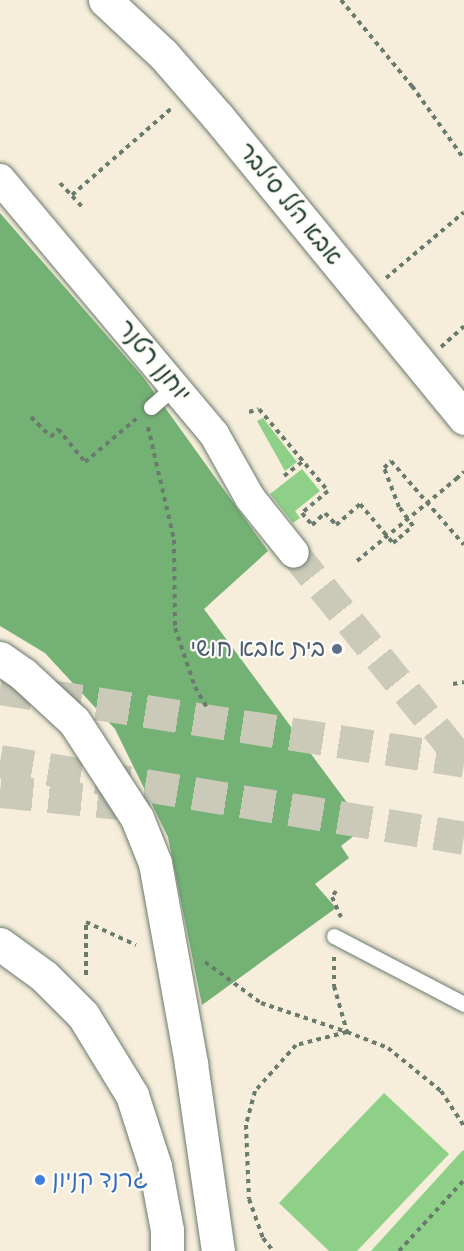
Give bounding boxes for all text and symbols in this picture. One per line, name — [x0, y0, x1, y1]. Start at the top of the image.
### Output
street label: אבא הלל סילבר — [232, 137, 348, 271]
street label: יוחנן רטנר — [111, 314, 197, 408]
place label: בית אבא חושי — [190, 635, 325, 663]
marker: בית אבא חושי — [330, 642, 344, 656]
place label: גרנד קניון — [52, 1166, 148, 1194]
marker: גרנד קניון — [33, 1173, 47, 1187]

